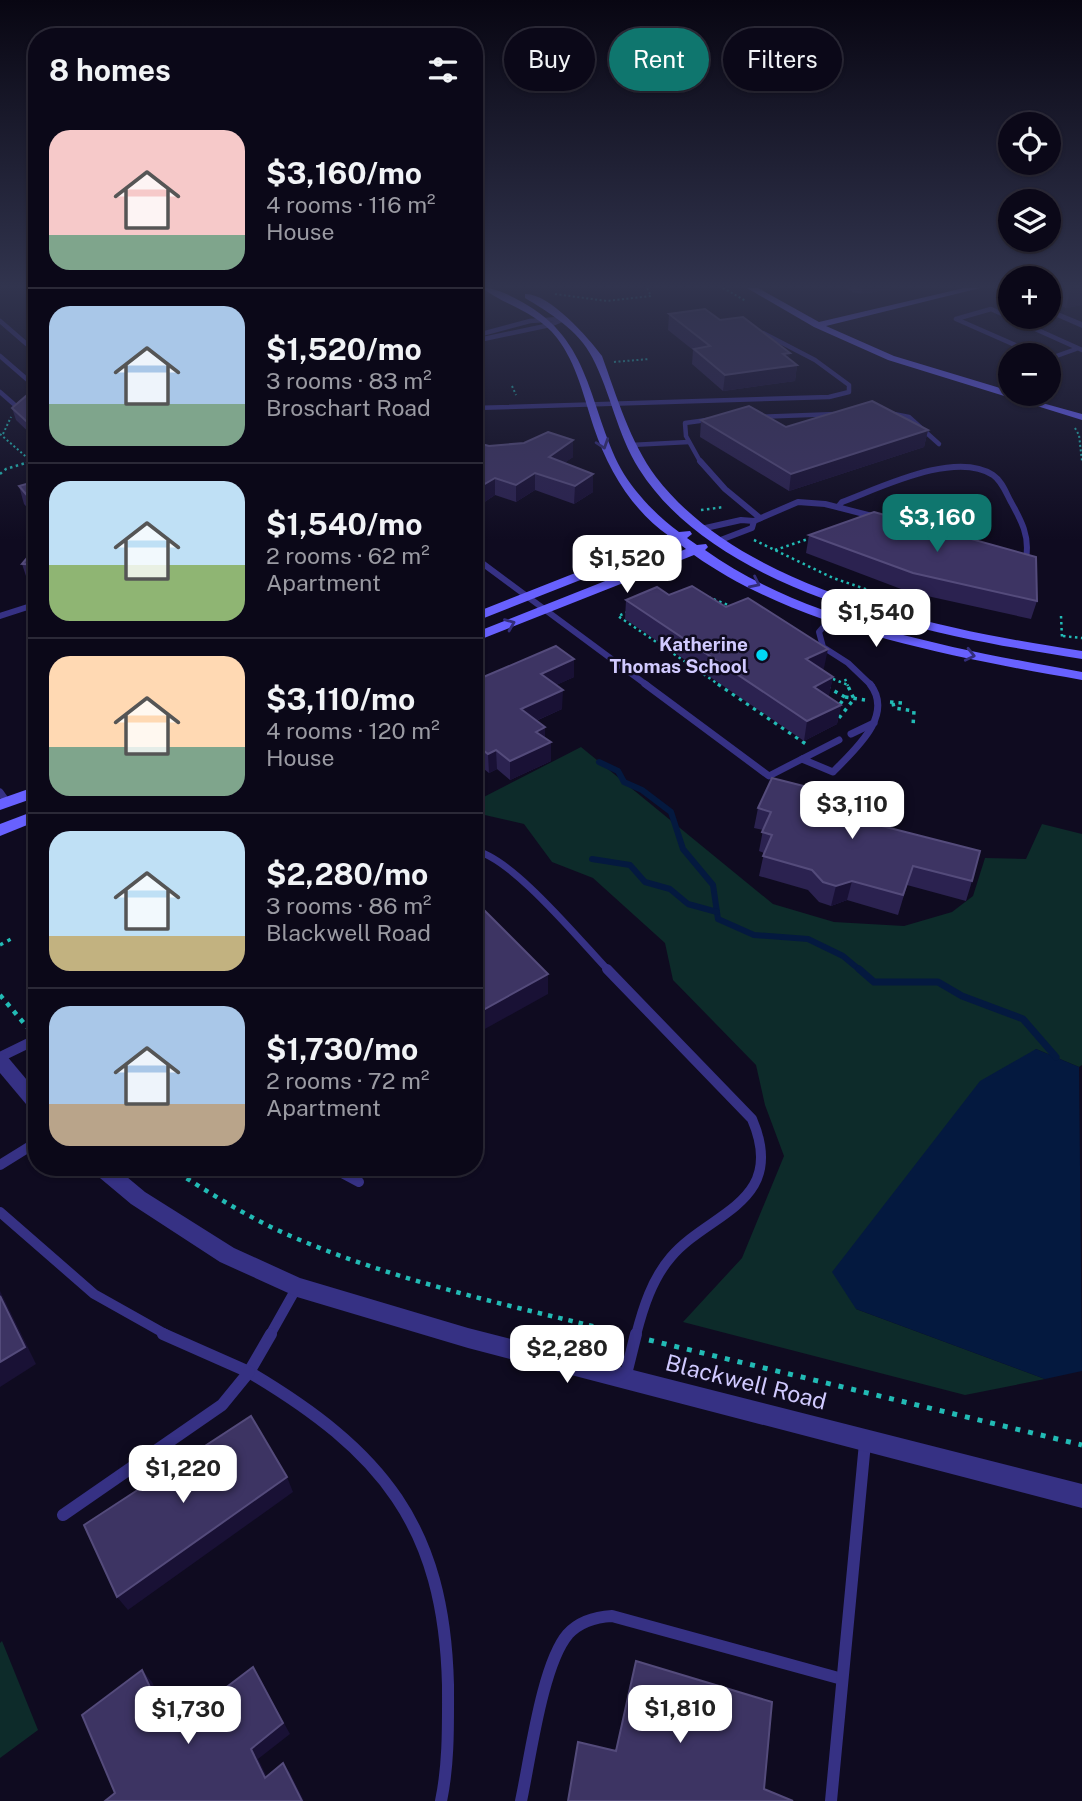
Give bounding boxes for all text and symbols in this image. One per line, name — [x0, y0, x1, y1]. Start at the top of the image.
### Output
chip: Buy — [504, 28, 595, 91]
chip: Rent — [609, 28, 709, 91]
chip: Filters — [723, 28, 842, 91]
icon: filters — [424, 51, 462, 89]
text: 8 homes — [49, 52, 171, 88]
map controls — [998, 112, 1061, 406]
button: locate — [998, 112, 1061, 175]
text: $3,160/mo — [266, 155, 422, 191]
icon: home — [105, 158, 189, 242]
button: layers — [998, 189, 1061, 252]
text: 4 rooms · 116 m² — [266, 191, 435, 218]
text: House — [266, 218, 334, 245]
button: + — [998, 266, 1061, 329]
text: $1,520/mo — [266, 331, 422, 367]
icon: home — [105, 334, 189, 418]
button: − — [998, 343, 1061, 406]
text: 3 rooms · 83 m² — [266, 367, 432, 394]
text: Broschart Road — [266, 394, 431, 421]
one-way arrow — [595, 438, 609, 450]
pin: $3,160 — [880, 494, 994, 554]
text: $3,160 — [898, 503, 976, 530]
text: $1,540/mo — [266, 506, 422, 542]
icon: home — [105, 509, 189, 593]
pin: $1,520 — [570, 536, 684, 595]
text: 2 rooms · 62 m² — [266, 542, 430, 569]
text: $1,520 — [589, 544, 665, 571]
text: Apartment — [266, 569, 381, 596]
one-way arrow — [748, 574, 760, 588]
pin: $1,540 — [819, 590, 933, 649]
text: $1,540 — [837, 598, 915, 625]
one-way arrow — [504, 618, 516, 632]
place label: Katherine Thomas School — [610, 633, 748, 677]
marker: Katherine Thomas School — [754, 647, 770, 663]
one-way arrow — [964, 647, 976, 662]
text: $3,110/mo — [266, 681, 415, 717]
icon: home — [105, 684, 189, 768]
text: 4 rooms · 120 m² — [266, 717, 440, 744]
text: House — [266, 744, 334, 771]
pin: $3,110 — [795, 782, 909, 841]
text: $3,110 — [816, 790, 888, 817]
text: $2,280/mo — [266, 856, 428, 892]
icon: home — [105, 859, 189, 943]
text: 3 rooms · 86 m² — [266, 892, 432, 919]
text: Blackwell Road — [266, 919, 431, 946]
text: $1,730/mo — [266, 1031, 418, 1067]
icon: home — [105, 1034, 189, 1118]
text: 2 rooms · 72 m² — [266, 1067, 429, 1094]
text: Apartment — [266, 1094, 381, 1121]
pin: $2,280 — [510, 1326, 624, 1385]
text: $2,280 — [526, 1334, 608, 1361]
street label: Blackwell Road — [663, 1348, 829, 1415]
pin: $1,220 — [126, 1446, 240, 1505]
text: $1,220 — [145, 1454, 221, 1481]
pin: $1,730 — [131, 1686, 245, 1746]
pin: $1,810 — [623, 1686, 737, 1745]
text: $1,810 — [644, 1694, 716, 1721]
text: $1,730 — [151, 1695, 225, 1722]

